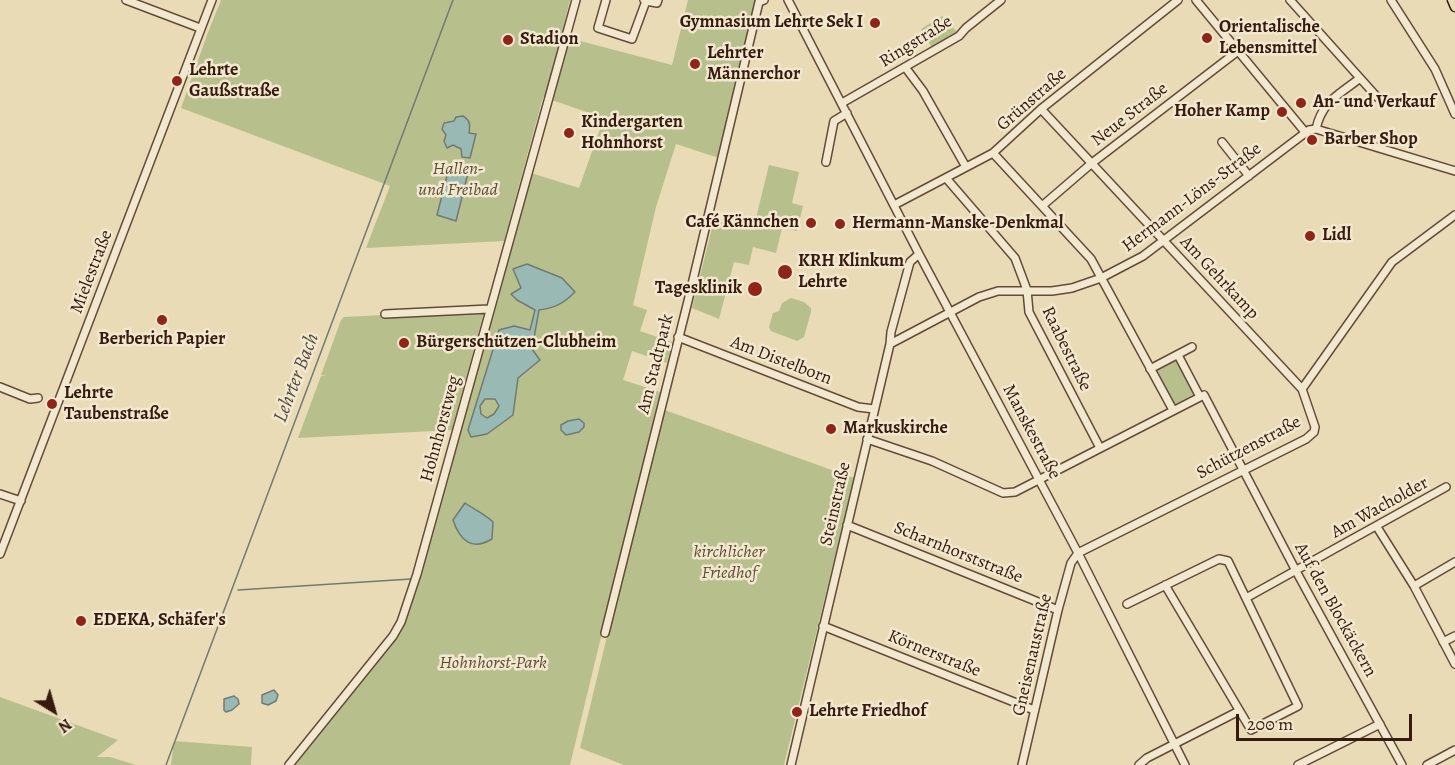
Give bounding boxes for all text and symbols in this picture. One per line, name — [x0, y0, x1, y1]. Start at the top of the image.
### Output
street label: Ringstraße — [876, 11, 956, 73]
place label: Gymnasium Lehrte Sek I — [680, 12, 863, 34]
marker: Gymnasium Lehrte Sek I — [868, 16, 882, 30]
place label: Orientalische Lebensmittel — [1219, 17, 1320, 60]
place label: Stadion — [520, 29, 579, 51]
marker: Orientalische Lebensmittel — [1200, 31, 1214, 45]
marker: Stadion — [501, 33, 515, 47]
place label: Lehrter Männerchor — [707, 43, 800, 86]
marker: Lehrter Männerchor — [688, 57, 702, 71]
place label: Lehrte Gaußstraße — [189, 60, 280, 103]
street label: Grünstraße — [993, 64, 1071, 136]
marker: Lehrte Gaußstraße — [170, 74, 184, 88]
street label: Neue Straße — [1087, 78, 1173, 152]
place label: An- und Verkauf — [1313, 92, 1436, 114]
marker: An- und Verkauf — [1294, 96, 1308, 110]
place label: Hoher Kamp — [1174, 101, 1270, 123]
marker: Hoher Kamp — [1275, 105, 1289, 119]
place label: Kindergarten Hohnhorst — [581, 112, 683, 154]
marker: Kindergarten Hohnhorst — [562, 126, 576, 140]
place label: Barber Shop — [1324, 129, 1418, 151]
marker: Barber Shop — [1305, 133, 1319, 147]
street label: Hermann-Löns-Straße — [1118, 139, 1266, 257]
park label: Hallen- und Freibad — [418, 159, 498, 201]
place label: Café Kännchen — [685, 212, 799, 234]
place label: Hermann-Manske-Denkmal — [852, 213, 1064, 235]
marker: Café Kännchen — [804, 216, 818, 230]
marker: Hermann-Manske-Denkmal — [833, 217, 847, 231]
place label: Lidl — [1322, 225, 1351, 247]
street label: Mielestraße — [66, 227, 118, 317]
marker: Lidl — [1303, 229, 1317, 243]
street label: Am Gehrkamp — [1175, 232, 1263, 324]
place label: KRH Klinkum Lehrte — [798, 251, 904, 294]
marker: KRH Klinkum Lehrte — [776, 263, 794, 281]
place label: Tagesklinik — [655, 278, 742, 300]
marker: Tagesklinik — [746, 280, 764, 298]
street label: Raabestraße — [1036, 303, 1096, 395]
street label: Am Stadtpark — [633, 312, 679, 416]
marker: Berberich Papier — [155, 313, 169, 327]
place label: Berberich Papier — [99, 329, 225, 351]
water label: Lehrter Bach — [269, 330, 325, 426]
place label: Bürgerschützen-Clubheim — [416, 332, 616, 354]
street label: Am Distelborn — [727, 332, 835, 390]
marker: Bürgerschützen-Clubheim — [397, 336, 411, 350]
street label: Hohnhorstweg — [416, 373, 466, 485]
street label: Manskestraße — [997, 381, 1065, 483]
place label: Lehrte Taubenstraße — [64, 383, 169, 426]
marker: Lehrte Taubenstraße — [45, 397, 59, 411]
street label: Schützenstraße — [1193, 411, 1305, 485]
place label: Markuskirche — [843, 418, 948, 440]
marker: Markuskirche — [824, 422, 838, 436]
street label: Steinstraße — [816, 460, 856, 548]
street label: Am Wacholder — [1328, 472, 1432, 544]
street label: Scharnhorststraße — [890, 517, 1026, 589]
street label: Auf den Blockäckern — [1289, 539, 1381, 681]
park label: kirchlicher Friedhof — [694, 542, 764, 584]
street label: Gneisenaustraße — [1008, 592, 1058, 718]
place label: EDEKA, Schäfer's — [93, 610, 226, 632]
marker: EDEKA, Schäfer's — [74, 614, 88, 628]
street label: Körnerstraße — [884, 626, 984, 682]
park label: Hohnhorst-Park — [439, 653, 547, 675]
north arrow — [24, 681, 84, 741]
place label: Lehrte Friedhof — [809, 701, 926, 723]
scale bar — [1239, 702, 1414, 740]
marker: Lehrte Friedhof — [790, 705, 804, 719]
text: 200 m — [1247, 712, 1293, 736]
text: N — [54, 713, 76, 738]

